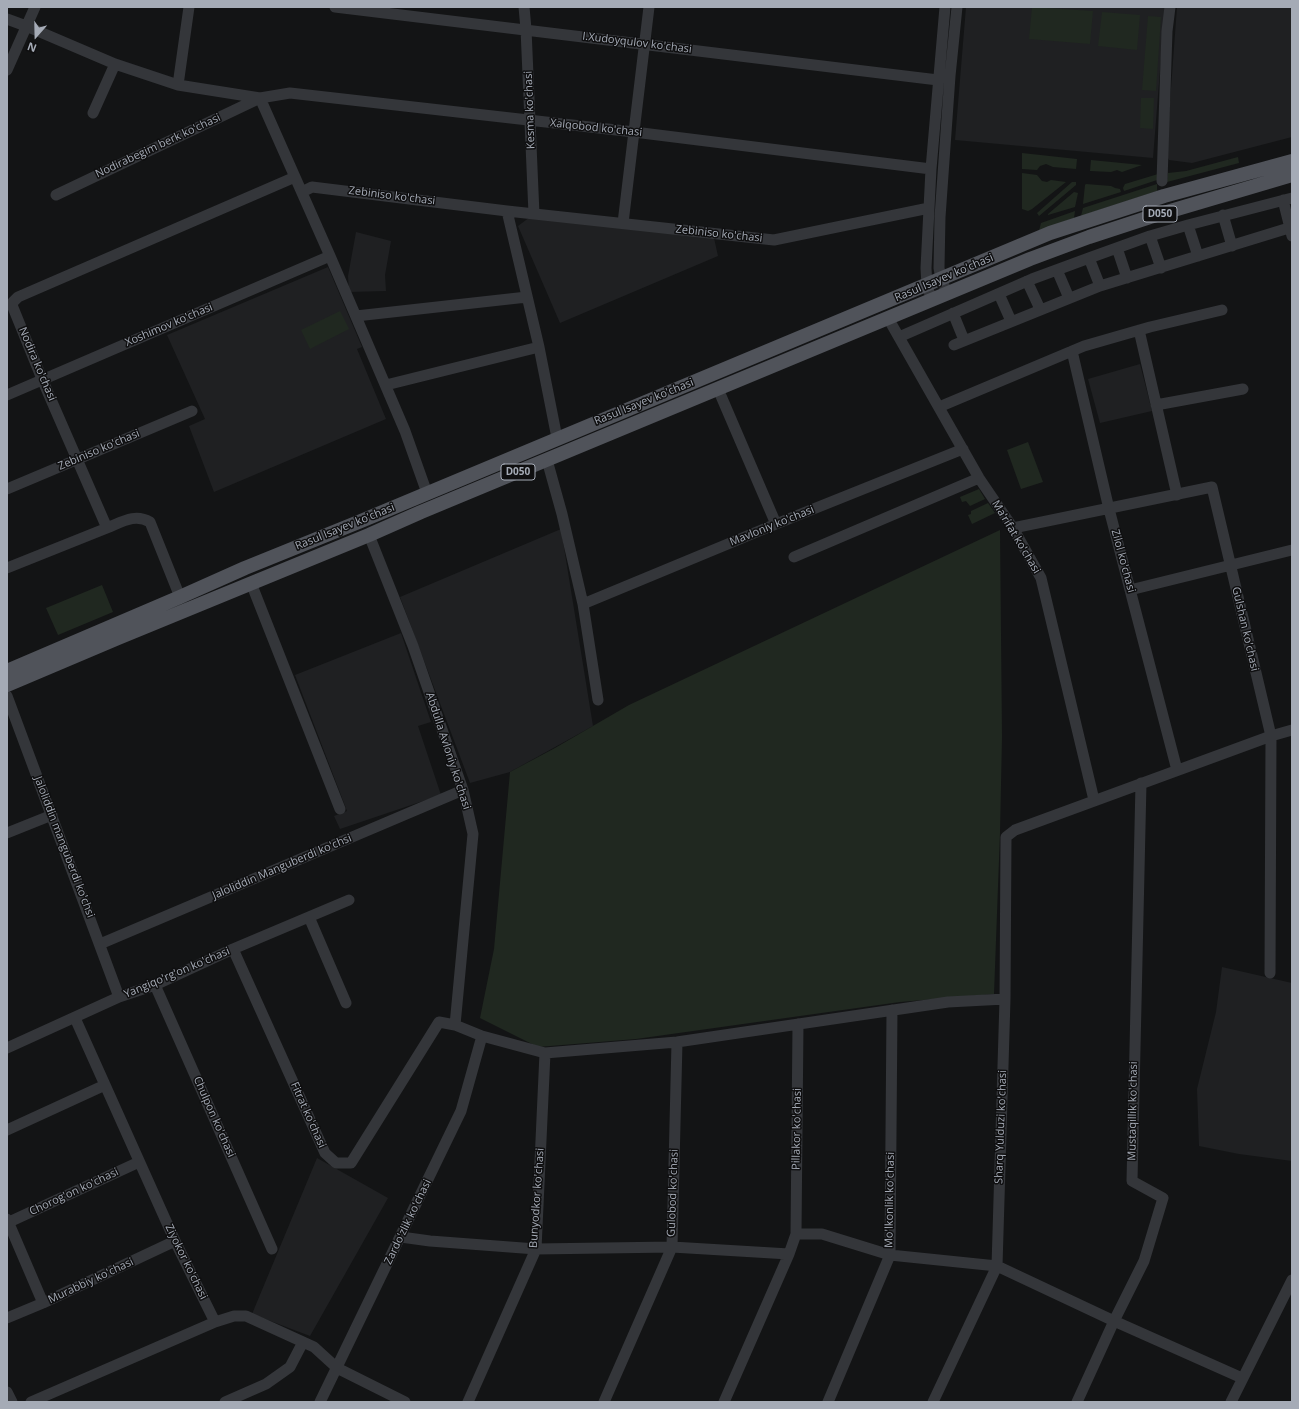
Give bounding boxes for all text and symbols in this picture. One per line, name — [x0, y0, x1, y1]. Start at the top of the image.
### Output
north arrow — [16, 16, 56, 56]
street label: I.Xudoyqulov ko'chasi — [582, 30, 692, 56]
text: N — [25, 39, 39, 56]
street label: Kesma ko'chasi — [522, 71, 538, 149]
street label: Nodirabegim berk ko'chasi — [93, 111, 223, 181]
street label: Xalqobod ko'chasi — [549, 117, 643, 139]
street label: Zebiniso ko'chasi — [348, 184, 436, 208]
road number: D050 — [1143, 206, 1177, 222]
street label: Zebiniso ko'chasi — [675, 223, 763, 245]
street label: Rasul Isayev ko'chasi — [893, 251, 995, 305]
street label: Xoshimov ko'chasi — [123, 301, 215, 349]
street label: Nodira ko'chasi — [16, 325, 58, 403]
street label: Rasul Isayev ko'chasi — [592, 376, 696, 428]
street label: Zebiniso ko'chasi — [56, 427, 142, 473]
road number: D050 — [501, 464, 535, 480]
street label: Ma'rifat ko'chasi — [989, 498, 1043, 576]
street label: Rasul Isayev ko'chasi — [293, 501, 397, 553]
street label: Mavloniy ko'chasi — [728, 503, 816, 549]
street label: Zilol ko'chasi — [1108, 528, 1138, 594]
street label: Gulshan ko'chasi — [1229, 586, 1261, 672]
street label: Abdulla Avloniy ko'chasi — [423, 691, 473, 811]
street label: Jaloliddin manguberdi ko'chsi — [31, 775, 97, 919]
street label: Jaloliddin Manguberdi ko'chsi — [210, 832, 354, 902]
street label: Yangiqo'rg'on ko'chasi — [122, 945, 232, 1001]
street label: Mustaqillik ko'chasi — [1126, 1061, 1140, 1161]
street label: Sharq Yulduzi ko'chasi — [992, 1070, 1010, 1184]
street label: Chulpon ko'chasi — [190, 1075, 238, 1159]
street label: Fitrat ko'chasi — [288, 1080, 328, 1150]
street label: Pillakor ko'chasi — [790, 1088, 804, 1170]
street label: Bunyodkor ko'chasi — [527, 1148, 547, 1248]
street label: Gulobod ko'chasi — [665, 1149, 681, 1237]
street label: Mo'lkonlik ko'chasi — [883, 1152, 897, 1248]
street label: Chorog'on ko'chasi — [27, 1166, 121, 1218]
street label: Zardo'zlik ko'chasi — [382, 1177, 434, 1267]
street label: Ziyokor ko'chasi — [162, 1222, 210, 1302]
street label: Murabbiy ko'chasi — [46, 1255, 136, 1307]

